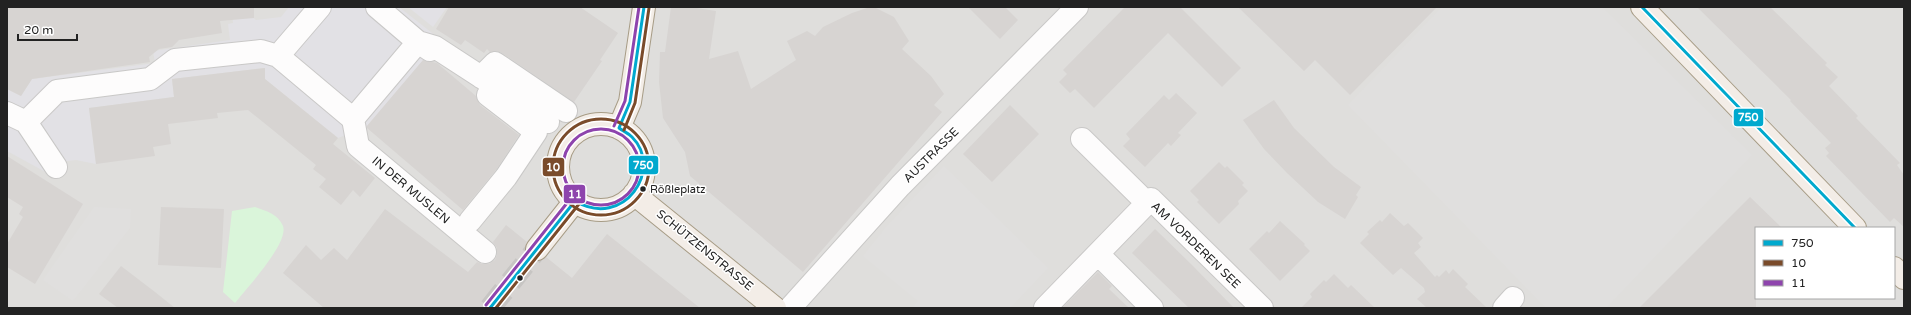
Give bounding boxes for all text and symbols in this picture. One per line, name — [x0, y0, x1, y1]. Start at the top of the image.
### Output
scale bar — [18, 16, 77, 42]
text: 20 m — [24, 23, 53, 37]
line badge: 750 — [1733, 108, 1764, 127]
text: 750 — [1738, 111, 1758, 124]
street label: AUSTRASSE — [901, 124, 962, 185]
street label: IN DER MUSLEN — [369, 154, 453, 226]
line badge: 750 — [628, 155, 659, 175]
line badge: 10 — [542, 157, 565, 177]
text: 750 — [633, 159, 653, 172]
text: 10 — [546, 161, 560, 174]
place label: Rößleplatz — [650, 183, 706, 196]
line badge: 11 — [563, 184, 586, 204]
marker: Rößleplatz — [638, 184, 648, 194]
text: 11 — [568, 188, 582, 201]
street label: AM VORDEREN SEE — [1149, 199, 1244, 291]
street label: SCHÜTZENSTRASSE — [654, 207, 756, 294]
legend — [1755, 227, 1895, 299]
text: 750 — [1791, 236, 1814, 250]
text: 10 — [1791, 256, 1807, 270]
unlabelled marker — [515, 273, 525, 283]
text: 11 — [1791, 276, 1806, 290]

